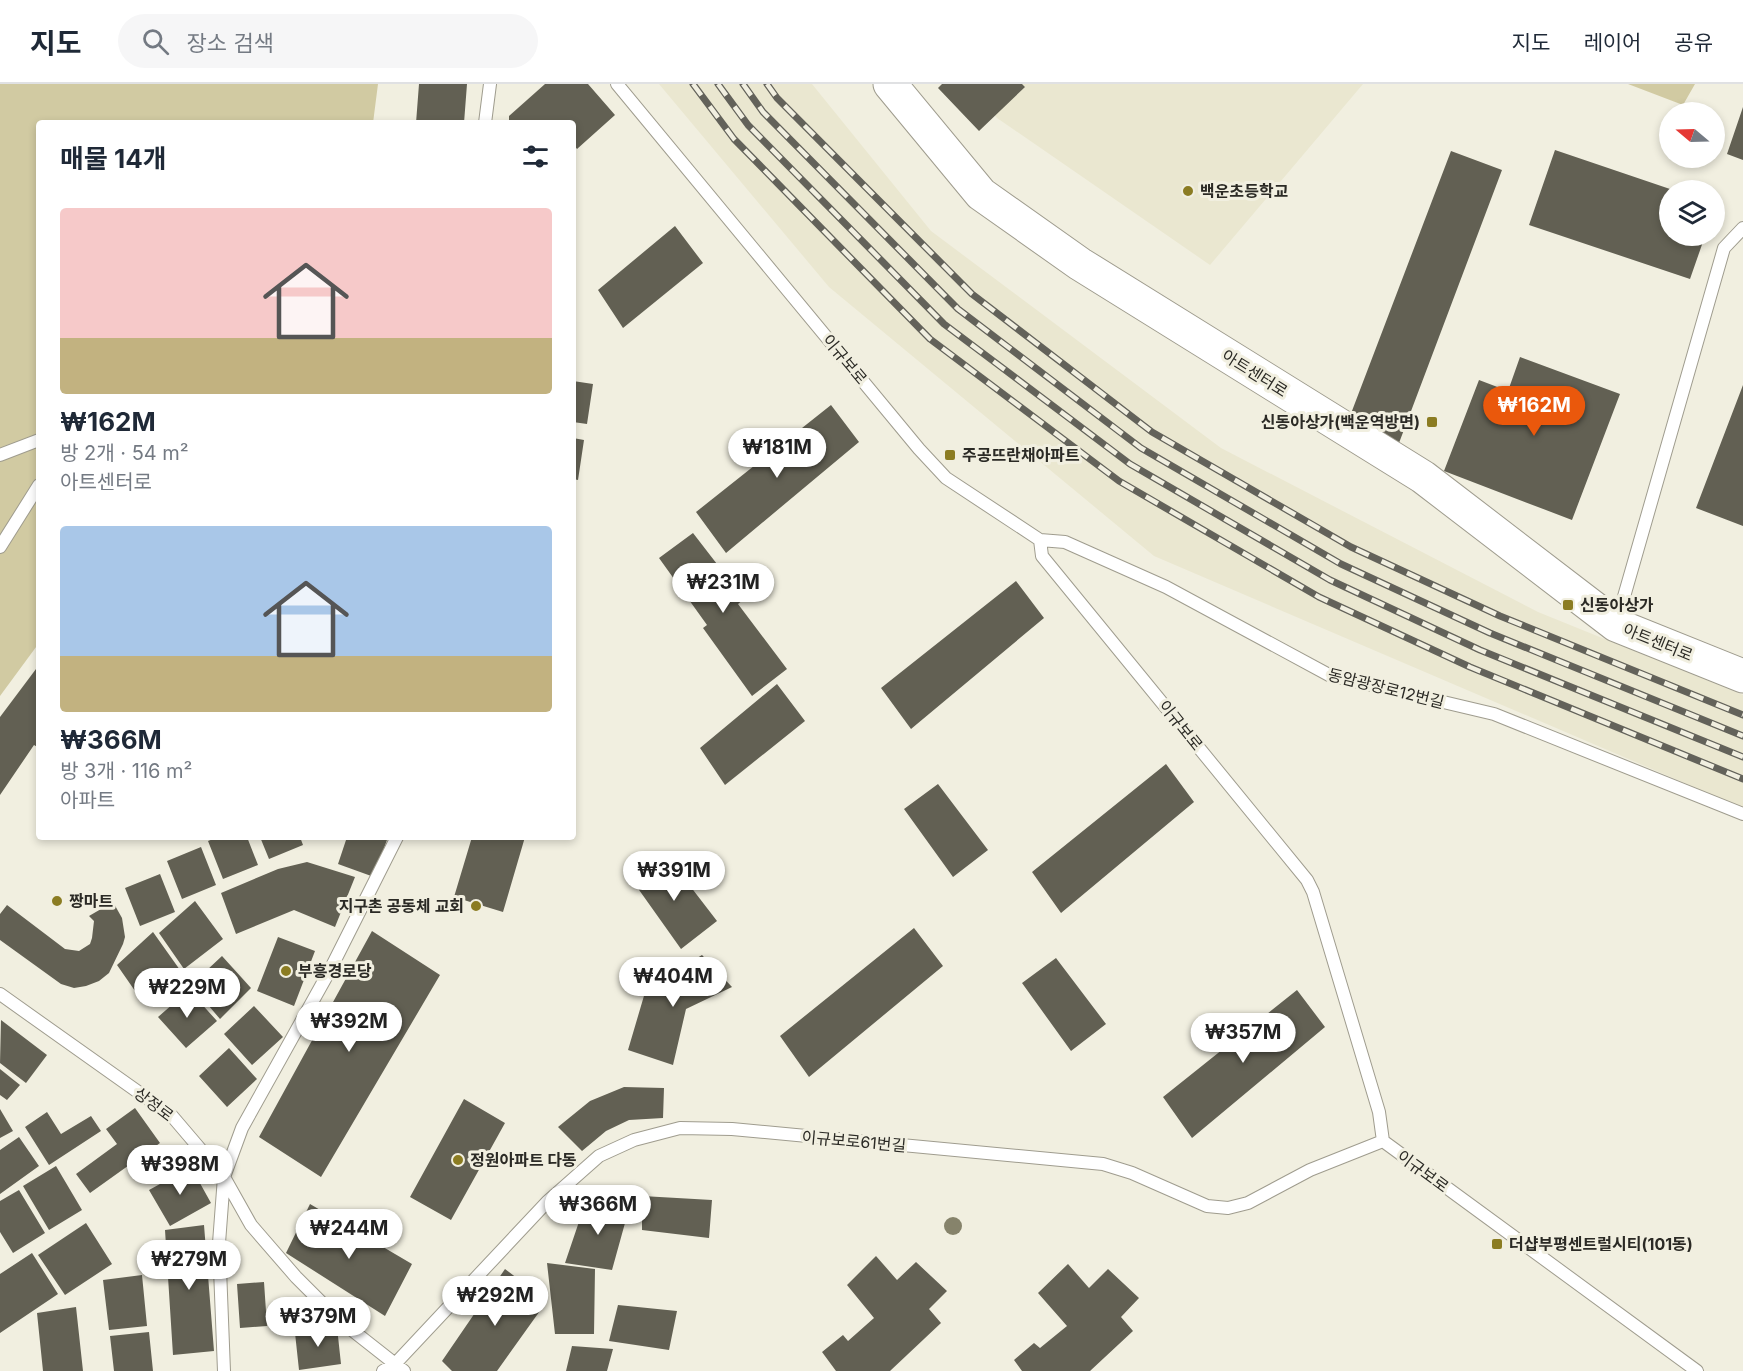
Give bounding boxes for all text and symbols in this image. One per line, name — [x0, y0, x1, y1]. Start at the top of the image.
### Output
search box — [118, 14, 538, 68]
icon: search — [139, 25, 172, 58]
text: 지도 — [30, 26, 82, 60]
text: 장소 검색 — [187, 30, 274, 56]
text: 지도 — [1512, 30, 1550, 55]
text: 레이어 — [1583, 30, 1641, 55]
text: 공유 — [1674, 30, 1713, 55]
north arrow — [1659, 102, 1725, 168]
map controls — [1659, 102, 1725, 246]
icon: filters — [519, 140, 552, 173]
text: 매물 14개 — [60, 143, 167, 174]
button: layers — [1659, 180, 1725, 246]
place label: 백운초등학교 — [1200, 181, 1289, 201]
marker: 백운초등학교 — [1181, 184, 1195, 198]
icon: home — [252, 247, 360, 355]
street label: 이규보로 — [818, 330, 872, 388]
street label: 아트센터로 — [1218, 345, 1292, 401]
pin: ₩162M — [1492, 386, 1576, 437]
text: ₩162M — [1497, 393, 1571, 417]
text: ₩162M — [60, 406, 156, 437]
place label: 신동아상가(백운역방면) — [1261, 412, 1420, 432]
marker: 신동아상가(백운역방면) — [1425, 415, 1439, 429]
pin: ₩181M — [735, 428, 819, 479]
text: ₩181M — [742, 435, 812, 459]
text: 방 2개 · 54 m² — [60, 441, 189, 465]
place label: 주공뜨란채아파트 — [962, 445, 1080, 465]
marker: 주공뜨란채아파트 — [943, 448, 957, 462]
text: 아트센터로 — [60, 470, 152, 494]
pin: ₩231M — [681, 563, 765, 614]
icon: home — [252, 565, 360, 673]
text: ₩231M — [686, 570, 760, 594]
place label: 신동아상가 — [1580, 595, 1654, 615]
marker: 신동아상가 — [1561, 598, 1575, 612]
street label: 아트센터로 — [1620, 619, 1696, 665]
street label: 동암광장로12번길 — [1326, 664, 1446, 712]
street label: 이규보로 — [1155, 696, 1207, 754]
text: ₩366M — [60, 724, 162, 755]
text: 방 3개 · 116 m² — [60, 759, 192, 783]
text: 아파트 — [60, 788, 115, 812]
pin: ₩391M — [632, 851, 716, 902]
text: ₩391M — [637, 858, 711, 882]
place label: 짱마트 — [69, 891, 113, 911]
marker: 짱마트 — [50, 894, 64, 908]
place label: 지구촌 공동체 교회 — [339, 896, 464, 916]
marker: 지구촌 공동체 교회 — [469, 899, 483, 913]
pin: ₩404M — [631, 957, 715, 1008]
place label: 부흥경로당 — [298, 961, 372, 981]
marker: 부흥경로당 — [279, 964, 293, 978]
text: ₩404M — [633, 964, 713, 988]
pin: ₩229M — [145, 968, 229, 1019]
text: ₩229M — [148, 975, 226, 999]
pin: ₩392M — [307, 1002, 391, 1053]
text: ₩392M — [310, 1009, 388, 1033]
pin: ₩357M — [1201, 1013, 1285, 1064]
text: ₩357M — [1205, 1020, 1281, 1044]
street label: 상정로 — [130, 1083, 178, 1125]
street label: 이규보로61번길 — [801, 1126, 907, 1156]
pin: ₩398M — [138, 1145, 222, 1196]
street label: 이규보로 — [1393, 1146, 1453, 1197]
place label: 정원아파트 다동 — [470, 1150, 577, 1170]
text: ₩398M — [141, 1152, 219, 1176]
marker: 정원아파트 다동 — [451, 1153, 465, 1167]
pin: ₩366M — [556, 1185, 640, 1236]
text: ₩366M — [559, 1192, 637, 1216]
pin: ₩244M — [307, 1209, 391, 1260]
text: ₩244M — [310, 1216, 388, 1240]
place label: 더샵부평센트럴시티(101동) — [1509, 1234, 1693, 1254]
marker: 더샵부평센트럴시티(101동) — [1490, 1237, 1504, 1251]
pin: ₩279M — [147, 1240, 231, 1291]
text: ₩279M — [151, 1247, 227, 1271]
pin: ₩292M — [453, 1276, 537, 1327]
text: ₩292M — [456, 1283, 534, 1307]
pin: ₩379M — [276, 1297, 360, 1348]
text: ₩379M — [280, 1304, 356, 1328]

